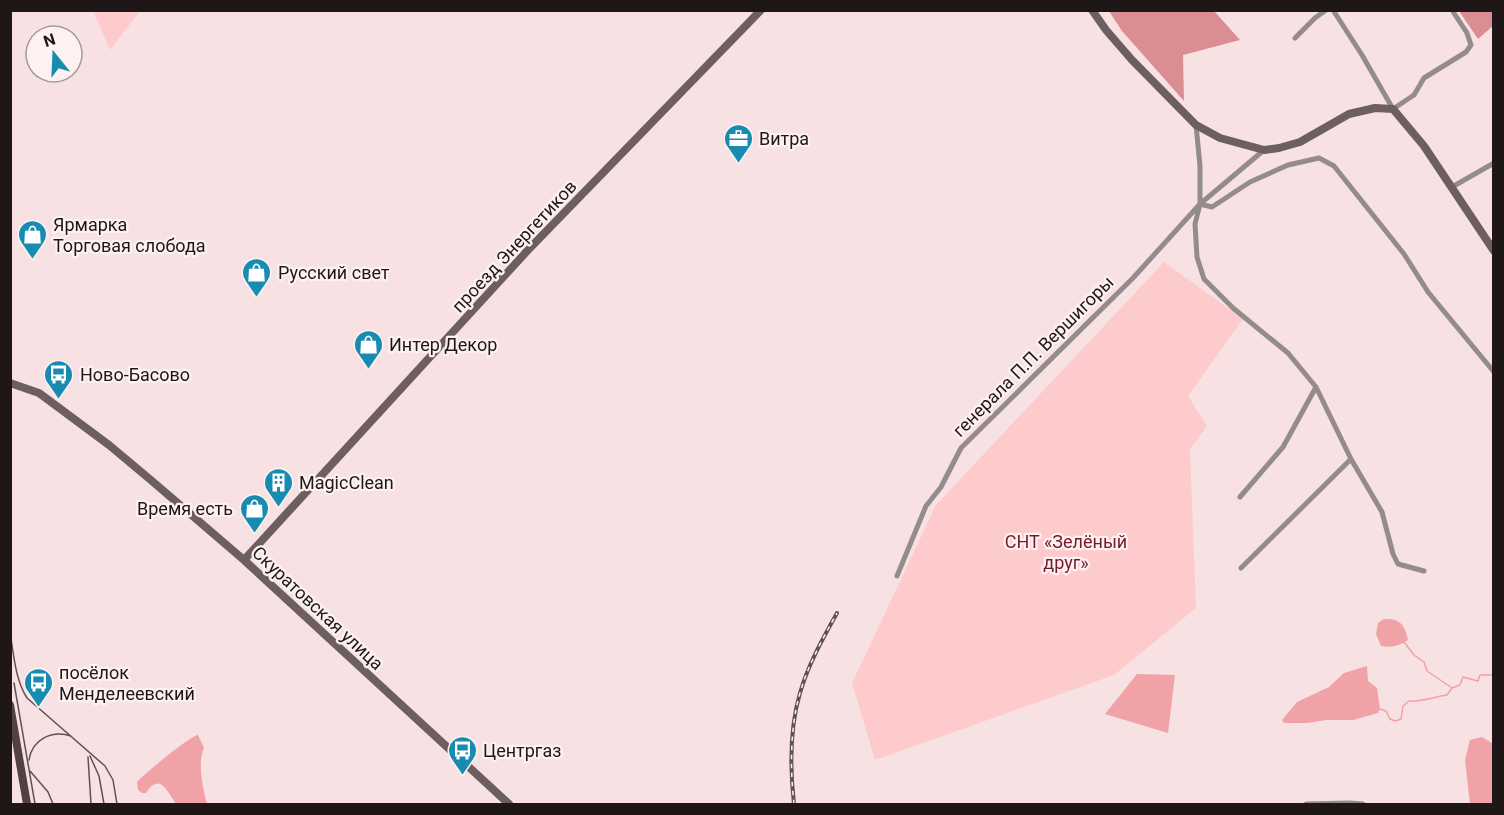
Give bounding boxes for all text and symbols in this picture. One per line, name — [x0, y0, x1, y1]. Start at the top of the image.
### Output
north arrow — [24, 24, 84, 84]
text: N — [41, 29, 58, 51]
office icon: Витра — [722, 122, 754, 164]
place label: Витра — [759, 128, 809, 149]
street label: проезд Энергетиков — [447, 176, 581, 316]
place label: Ярмарка Торговая слобода — [53, 214, 206, 256]
shop icon: Ярмарка Торговая слобода — [16, 218, 48, 260]
shop icon: Русский свет — [241, 256, 273, 298]
place label: Русский свет — [278, 262, 390, 283]
street label: генерала П.П. Вершигоры — [948, 271, 1118, 441]
shop icon: Интер Декор — [352, 328, 384, 370]
place label: Интер Декор — [389, 334, 497, 355]
bus stop icon: Ново-Басово — [43, 358, 75, 400]
place label: Ново-Басово — [80, 364, 190, 385]
building icon: MagicClean — [262, 466, 294, 508]
place label: MagicClean — [299, 472, 394, 493]
shop icon: Время есть — [238, 492, 270, 534]
place label: Время есть — [137, 498, 233, 519]
park label: СНТ «Зелёный друг» — [1005, 531, 1127, 573]
street label: Скуратовская улица — [248, 542, 388, 674]
place label: посёлок Менделеевский — [59, 662, 195, 704]
bus stop icon: посёлок Менделеевский — [22, 666, 54, 708]
bus stop icon: Центргаз — [446, 734, 478, 776]
place label: Центргаз — [483, 740, 561, 761]

